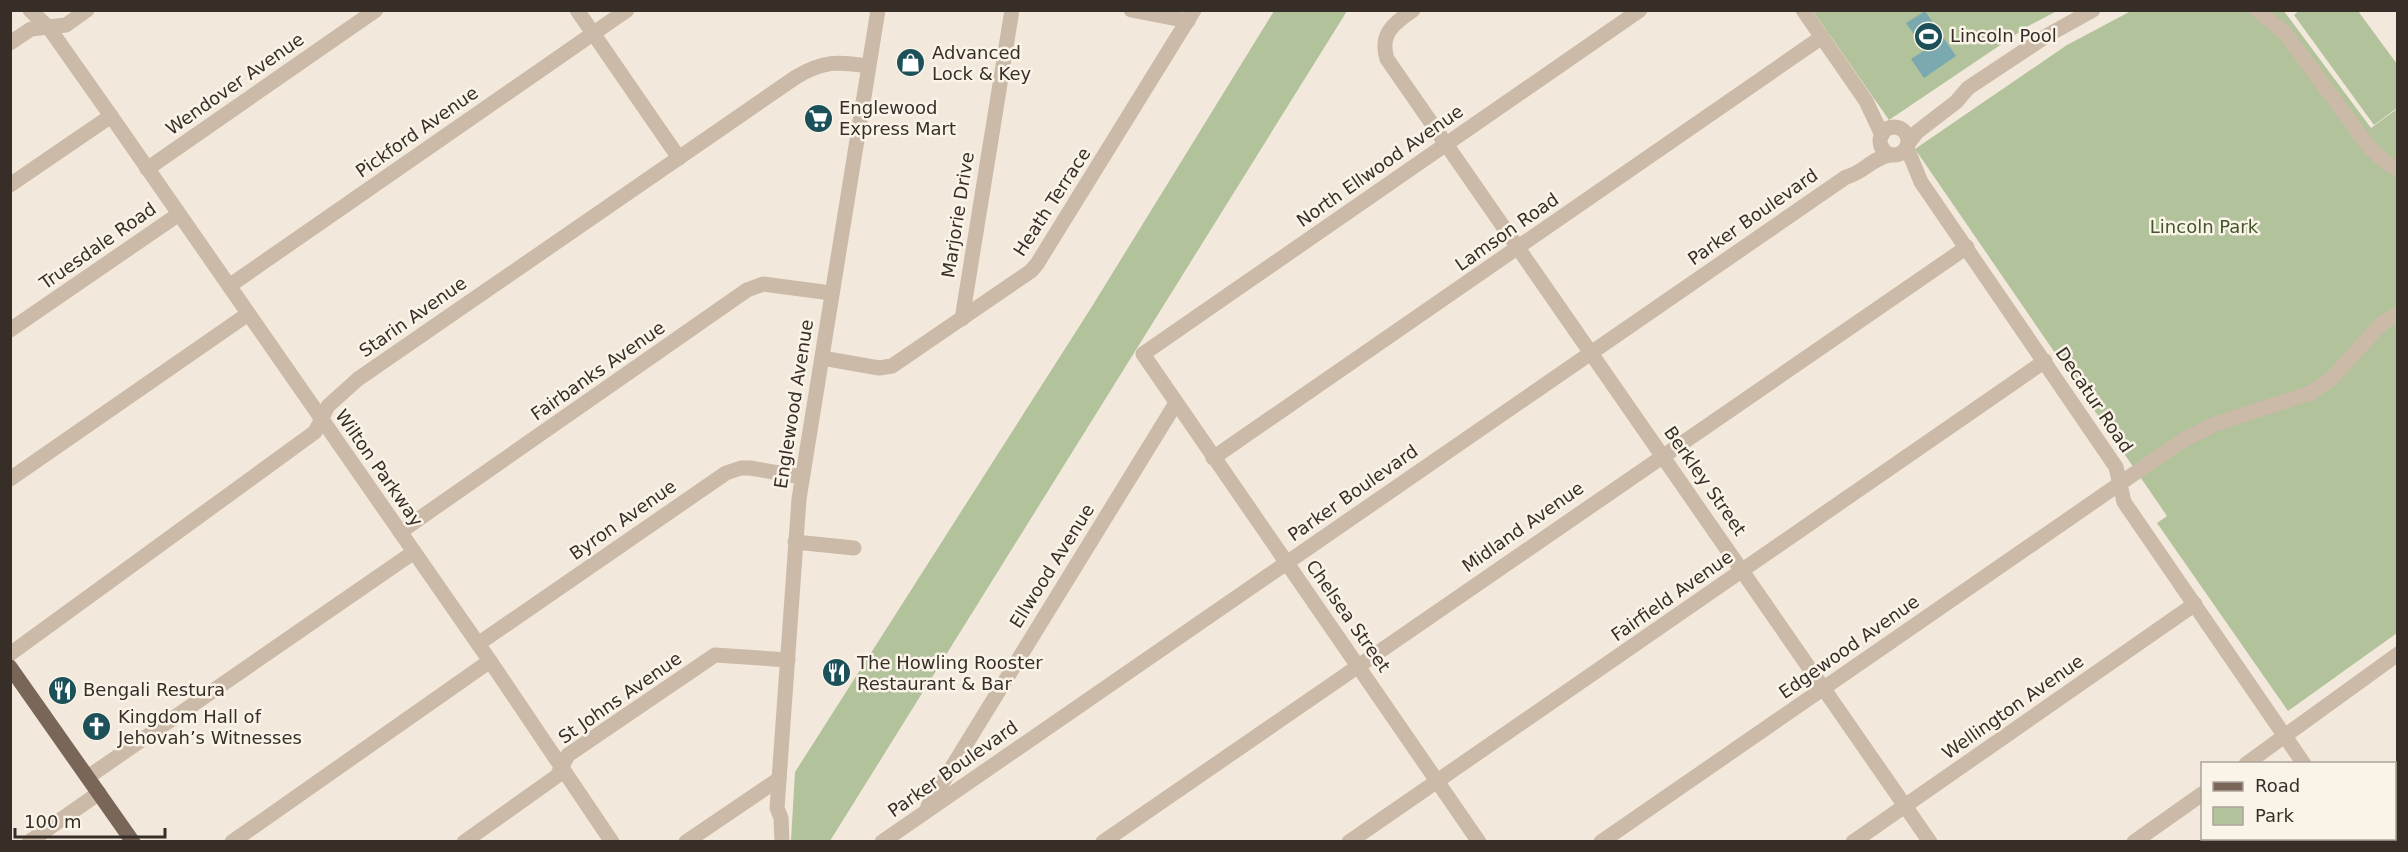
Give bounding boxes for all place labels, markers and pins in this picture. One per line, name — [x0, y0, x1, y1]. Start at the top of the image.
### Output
sports icon: Lincoln Pool — [1913, 20, 1945, 52]
place label: Lincoln Pool — [1950, 25, 2057, 46]
place label: Advanced Lock & Key — [932, 42, 1032, 84]
shop icon: Advanced Lock & Key — [895, 47, 927, 79]
place label: Englewood Express Mart — [839, 97, 956, 139]
supermarket icon: Englewood Express Mart — [802, 102, 834, 134]
place label: The Howling Rooster Restaurant & Bar — [856, 652, 1043, 694]
restaurant icon: The Howling Rooster Restaurant & Bar — [820, 657, 852, 689]
restaurant icon: Bengali Restura — [46, 674, 78, 706]
place label: Bengali Restura — [83, 679, 225, 700]
place label: Kingdom Hall of Jehovah’s Witnesses — [117, 706, 302, 748]
church icon: Kingdom Hall of Jehovah’s Witnesses — [81, 711, 113, 743]

